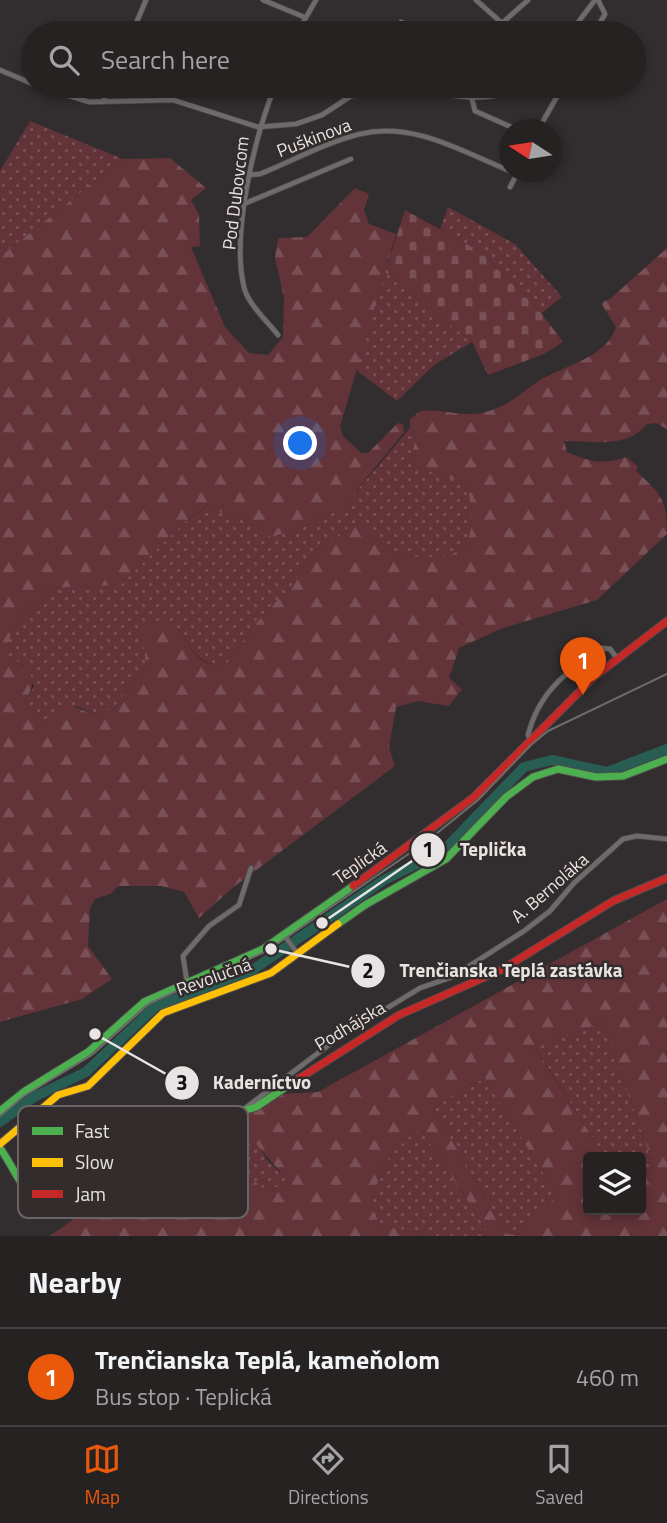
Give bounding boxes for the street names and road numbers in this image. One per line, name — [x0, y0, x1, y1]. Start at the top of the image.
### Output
street label: Puškinova — [273, 111, 355, 164]
street label: Pod Dubovcom — [215, 135, 256, 251]
street label: Teplická — [327, 834, 392, 891]
street label: A. Bernoláka — [505, 846, 594, 929]
street label: Revolučná — [173, 950, 255, 1003]
street label: Podhájska — [309, 994, 390, 1057]

